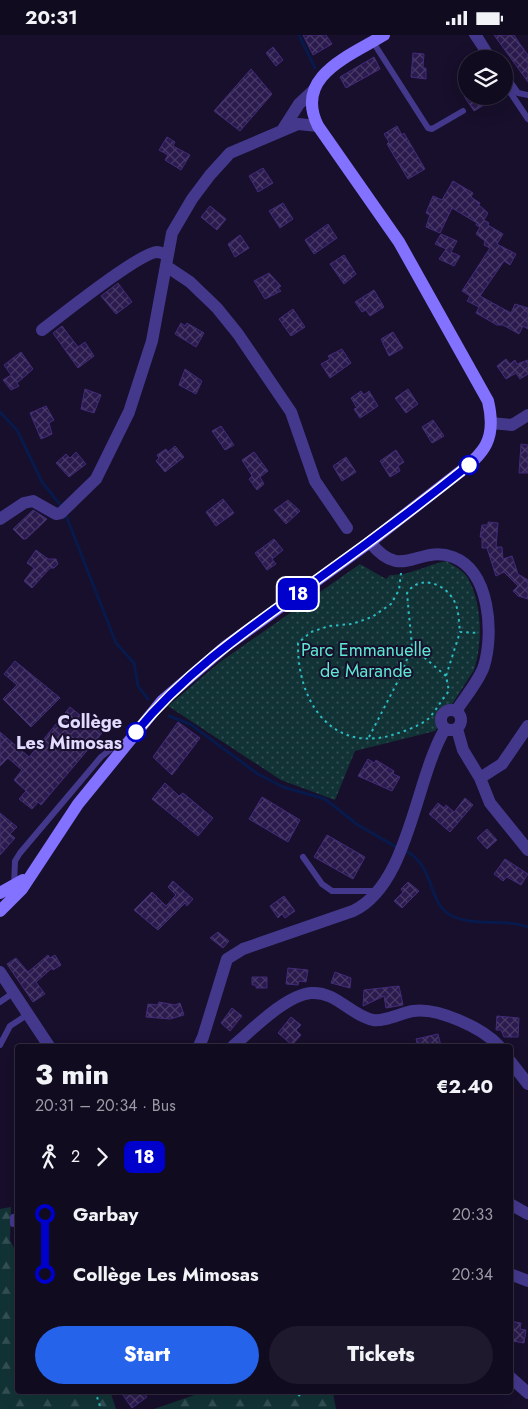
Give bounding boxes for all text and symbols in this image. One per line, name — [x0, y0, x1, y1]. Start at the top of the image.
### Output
text: 20:31 — [25, 4, 78, 31]
map controls — [458, 50, 513, 105]
button: layers — [458, 50, 513, 105]
unlabelled marker — [459, 455, 479, 475]
line badge: 18 — [276, 578, 320, 610]
text: 18 — [288, 581, 308, 607]
park label: Parc Emmanuelle de Marande — [301, 637, 431, 684]
place label: Collège Les Mimosas — [16, 709, 122, 756]
marker: Collège Les Mimosas — [126, 722, 146, 742]
text: 3 min — [35, 1054, 109, 1095]
text: €2.40 — [436, 1073, 493, 1100]
text: 20:31 – 20:34 · Bus — [35, 1094, 176, 1117]
icon: walk — [35, 1143, 63, 1171]
icon: forward — [88, 1143, 116, 1171]
text: 18 — [134, 1144, 155, 1170]
text: 2 — [71, 1145, 80, 1168]
text: Garbay — [73, 1201, 138, 1228]
text: 20:33 — [452, 1203, 493, 1226]
text: Collège Les Mimosas — [73, 1261, 259, 1288]
text: 20:34 — [451, 1263, 493, 1286]
button: Start — [35, 1326, 259, 1384]
button: Tickets — [269, 1326, 493, 1384]

